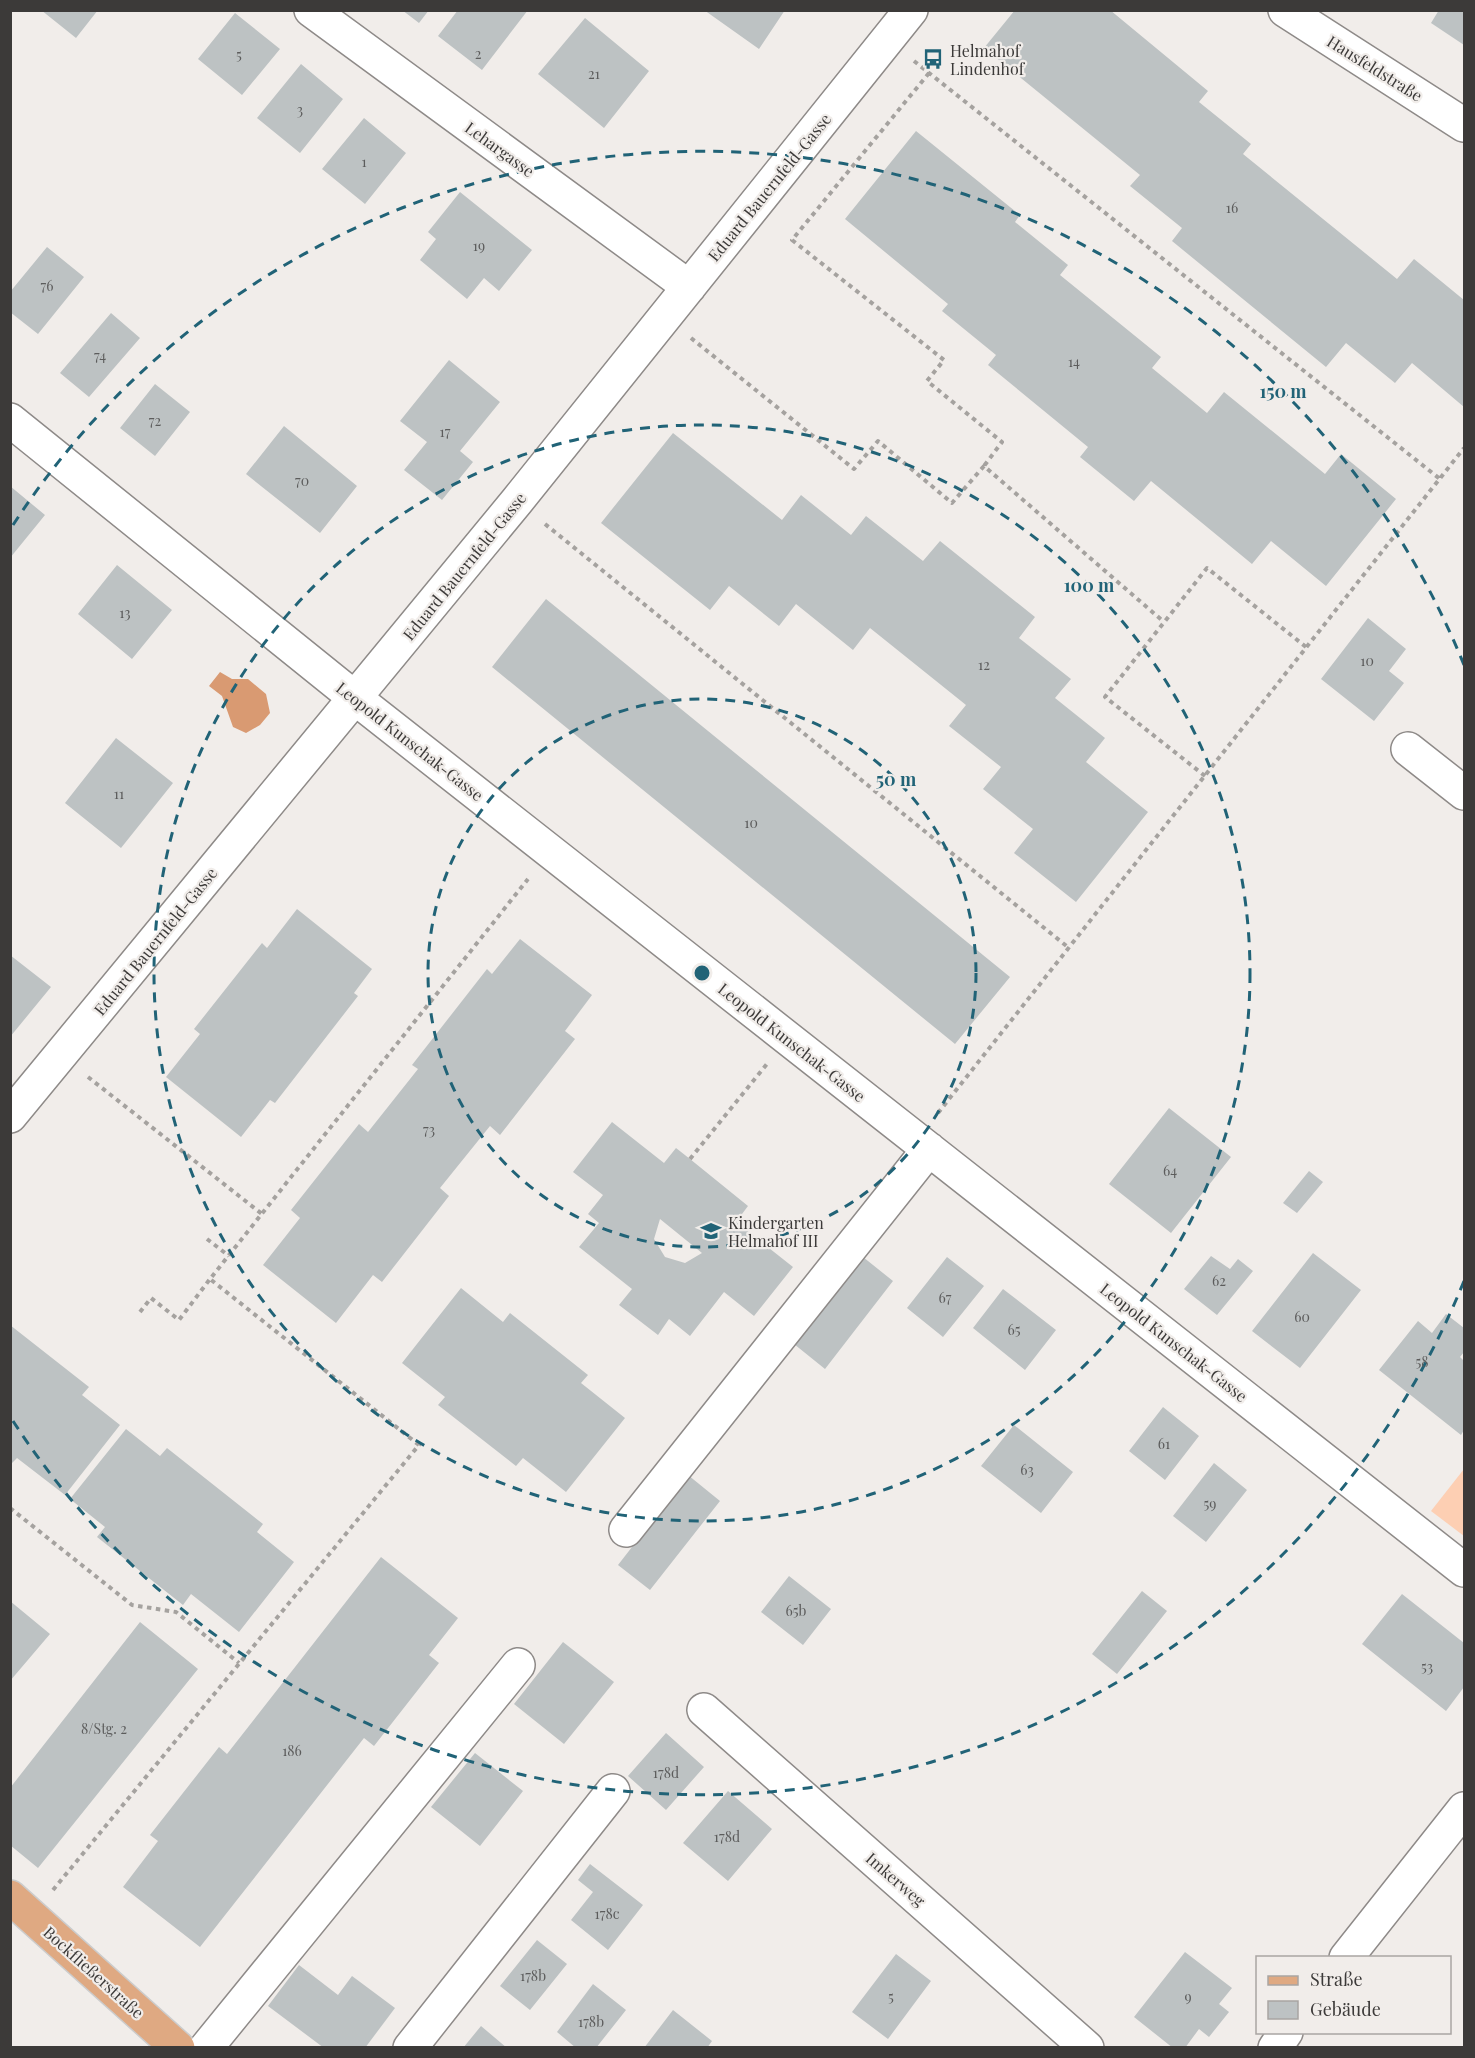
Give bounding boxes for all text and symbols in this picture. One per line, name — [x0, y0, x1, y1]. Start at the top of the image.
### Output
street label: Hausfeldstraße — [1323, 30, 1427, 106]
place label: Helmahof Lindenhof — [950, 40, 1026, 79]
house number: 2 — [475, 44, 482, 63]
house number: 5 — [236, 45, 242, 64]
bus stop icon: Helmahof Lindenhof — [921, 47, 945, 71]
house number: 21 — [588, 64, 600, 83]
house number: 3 — [297, 100, 303, 119]
street label: Eduard Bauernfeld-Gasse — [703, 109, 835, 265]
street label: Lehargasse — [461, 117, 539, 181]
house number: 1 — [361, 152, 367, 171]
house number: 16 — [1226, 198, 1238, 217]
house number: 19 — [473, 236, 485, 255]
house number: 76 — [41, 276, 53, 295]
house number: 74 — [94, 346, 106, 365]
house number: 14 — [1068, 352, 1080, 371]
text: 150 m — [1259, 379, 1307, 403]
house number: 72 — [149, 411, 161, 430]
house number: 17 — [440, 422, 451, 441]
house number: 70 — [295, 471, 309, 490]
street label: Eduard Bauernfeld-Gasse — [398, 488, 530, 644]
text: 100 m — [1064, 573, 1115, 597]
house number: 13 — [119, 603, 131, 622]
house number: 10 — [1360, 651, 1374, 670]
house number: 12 — [978, 655, 990, 674]
street label: Leopold Kunschak-Gasse — [332, 677, 488, 805]
text: 50 m — [876, 767, 917, 791]
house number: 11 — [114, 784, 124, 803]
house number: 10 — [744, 813, 758, 832]
street label: Eduard Bauernfeld-Gasse — [89, 863, 221, 1019]
centre of rings — [692, 963, 712, 983]
street label: Leopold Kunschak-Gasse — [714, 978, 870, 1106]
house number: 73 — [423, 1120, 435, 1139]
house number: 64 — [1163, 1161, 1177, 1180]
place label: Kindergarten Helmahof III — [728, 1212, 824, 1251]
school or university icon: Kindergarten Helmahof III — [699, 1219, 723, 1243]
house number: 62 — [1212, 1271, 1226, 1290]
street label: Leopold Kunschak-Gasse — [1096, 1278, 1252, 1406]
house number: 67 — [939, 1288, 952, 1307]
house number: 60 — [1294, 1307, 1310, 1326]
house number: 65 — [1007, 1320, 1021, 1339]
house number: 58 — [1415, 1352, 1429, 1371]
house number: 61 — [1158, 1434, 1170, 1453]
house number: 63 — [1020, 1460, 1034, 1479]
house number: 59 — [1204, 1494, 1216, 1513]
house number: 65b — [786, 1601, 807, 1620]
house number: 53 — [1421, 1657, 1433, 1676]
house number: 8/Stg. 2 — [81, 1719, 127, 1738]
house number: 186 — [282, 1741, 302, 1760]
house number: 178d — [653, 1763, 679, 1782]
house number: 178d — [714, 1827, 740, 1846]
street label: Imkerweg — [862, 1847, 930, 1911]
house number: 178c — [595, 1904, 620, 1923]
street label: Bockfließerstraße — [39, 1921, 149, 2023]
legend — [1256, 1956, 1451, 2034]
house number: 178b — [520, 1966, 546, 1985]
text: Straße — [1310, 1967, 1363, 1991]
house number: 5 — [888, 1987, 894, 2006]
house number: 9 — [1184, 1987, 1192, 2006]
text: Gebäude — [1310, 1997, 1381, 2021]
house number: 178b — [578, 2012, 604, 2031]

